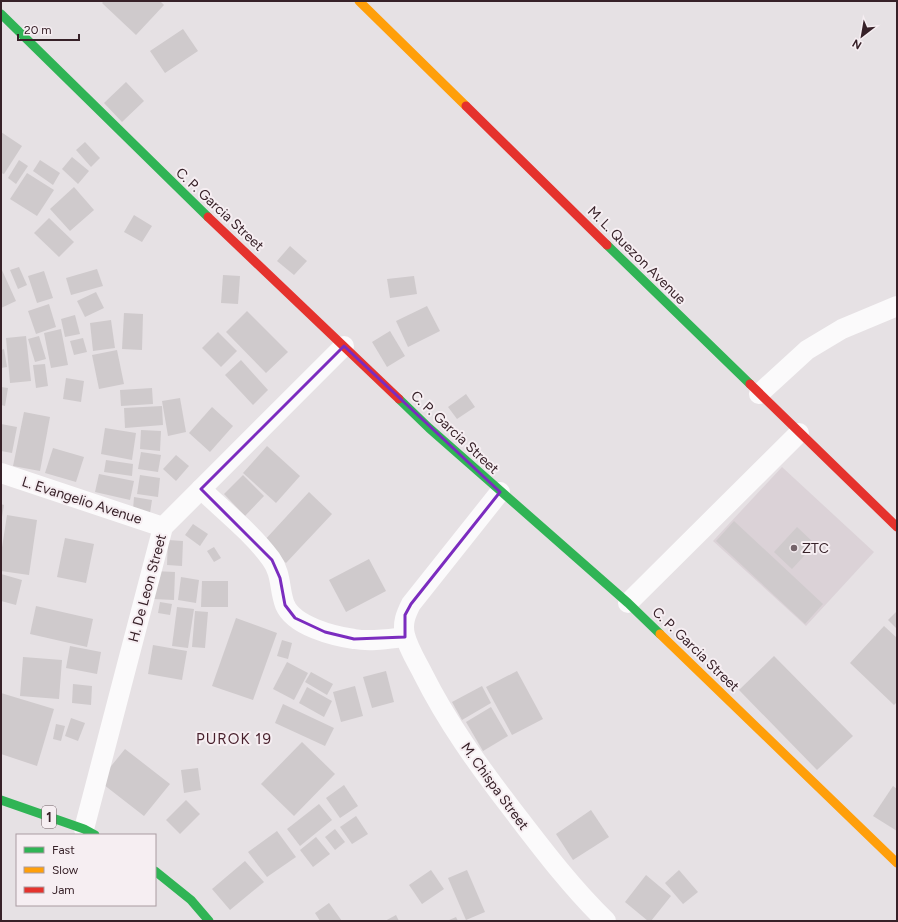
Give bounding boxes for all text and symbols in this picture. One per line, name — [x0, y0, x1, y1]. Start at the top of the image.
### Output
scale bar — [18, 16, 79, 42]
north arrow — [842, 16, 882, 56]
text: 20 m — [24, 23, 52, 37]
text: N — [850, 36, 864, 52]
street label: C. P. Garcia Street — [172, 164, 267, 254]
street label: M. L. Quezon Avenue — [584, 203, 690, 308]
street label: C. P. Garcia Street — [407, 387, 502, 477]
street label: L. Evangelio Avenue — [20, 473, 144, 528]
street label: H. De Leon Street — [125, 532, 170, 644]
place label: ZTC — [802, 540, 829, 557]
marker: ZTC — [789, 543, 799, 553]
street label: C. P. Garcia Street — [649, 604, 743, 695]
district label: PUROK 19 — [196, 730, 272, 748]
street label: M. Chispa Street — [457, 739, 532, 833]
road number: 1 — [42, 806, 56, 828]
legend — [16, 834, 156, 906]
text: Fast — [52, 843, 75, 857]
text: Slow — [52, 863, 79, 877]
text: Jam — [52, 883, 75, 897]

